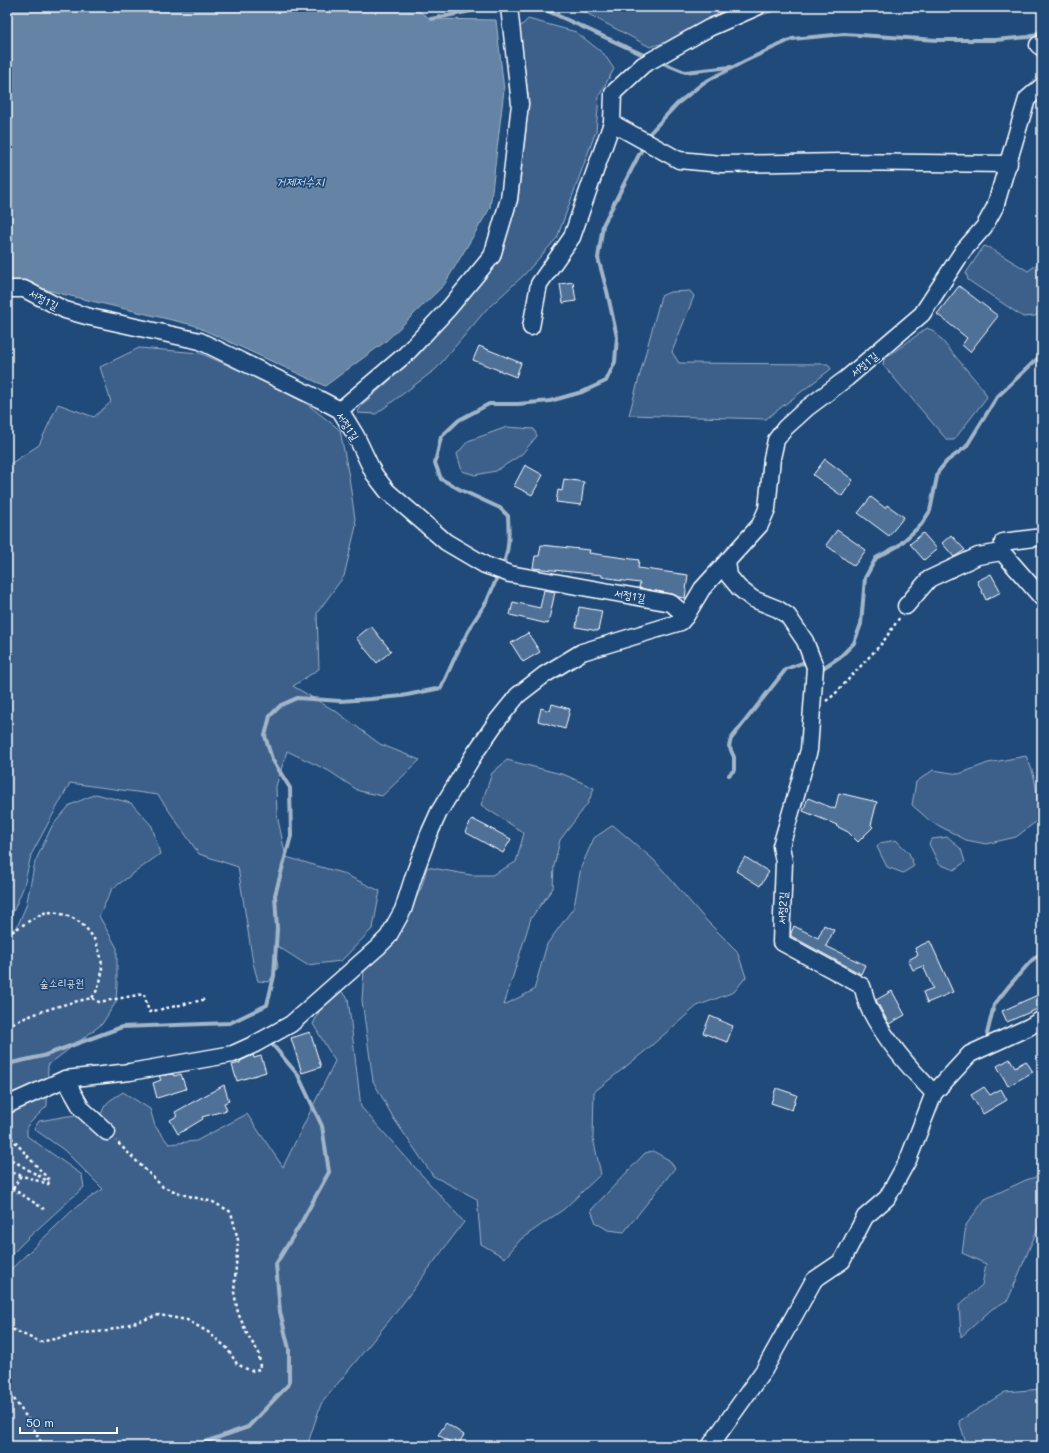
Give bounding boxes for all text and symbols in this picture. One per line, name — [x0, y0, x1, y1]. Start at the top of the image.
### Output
water label: 거제저수지 — [276, 173, 325, 189]
street label: 서정1길 — [27, 285, 62, 313]
street label: 서정1길 — [847, 348, 881, 380]
street label: 서정1길 — [333, 409, 363, 443]
street label: 서정1길 — [613, 585, 647, 605]
street label: 서정2길 — [774, 891, 790, 925]
park label: 숲소리공원 — [40, 975, 84, 990]
scale bar — [20, 1409, 117, 1435]
text: 50 m — [26, 1414, 54, 1430]

